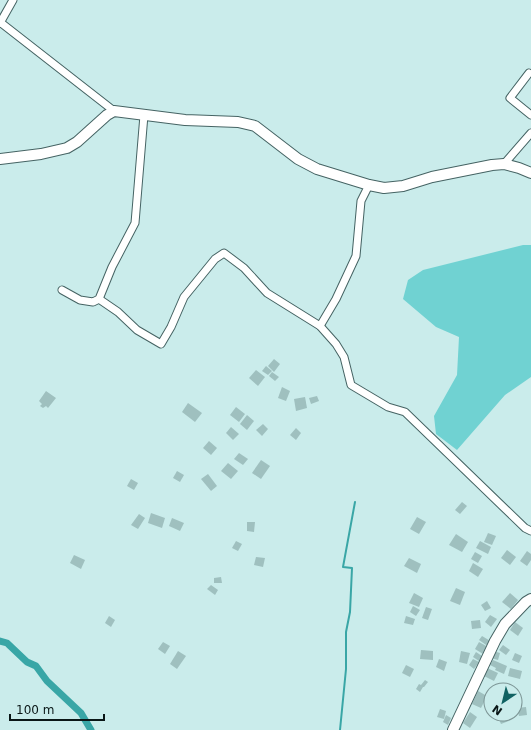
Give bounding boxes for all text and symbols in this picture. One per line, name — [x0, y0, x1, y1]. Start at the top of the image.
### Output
north arrow — [483, 682, 523, 722]
scale bar — [10, 696, 104, 722]
text: N — [490, 702, 505, 718]
text: 100 m — [16, 703, 54, 717]

